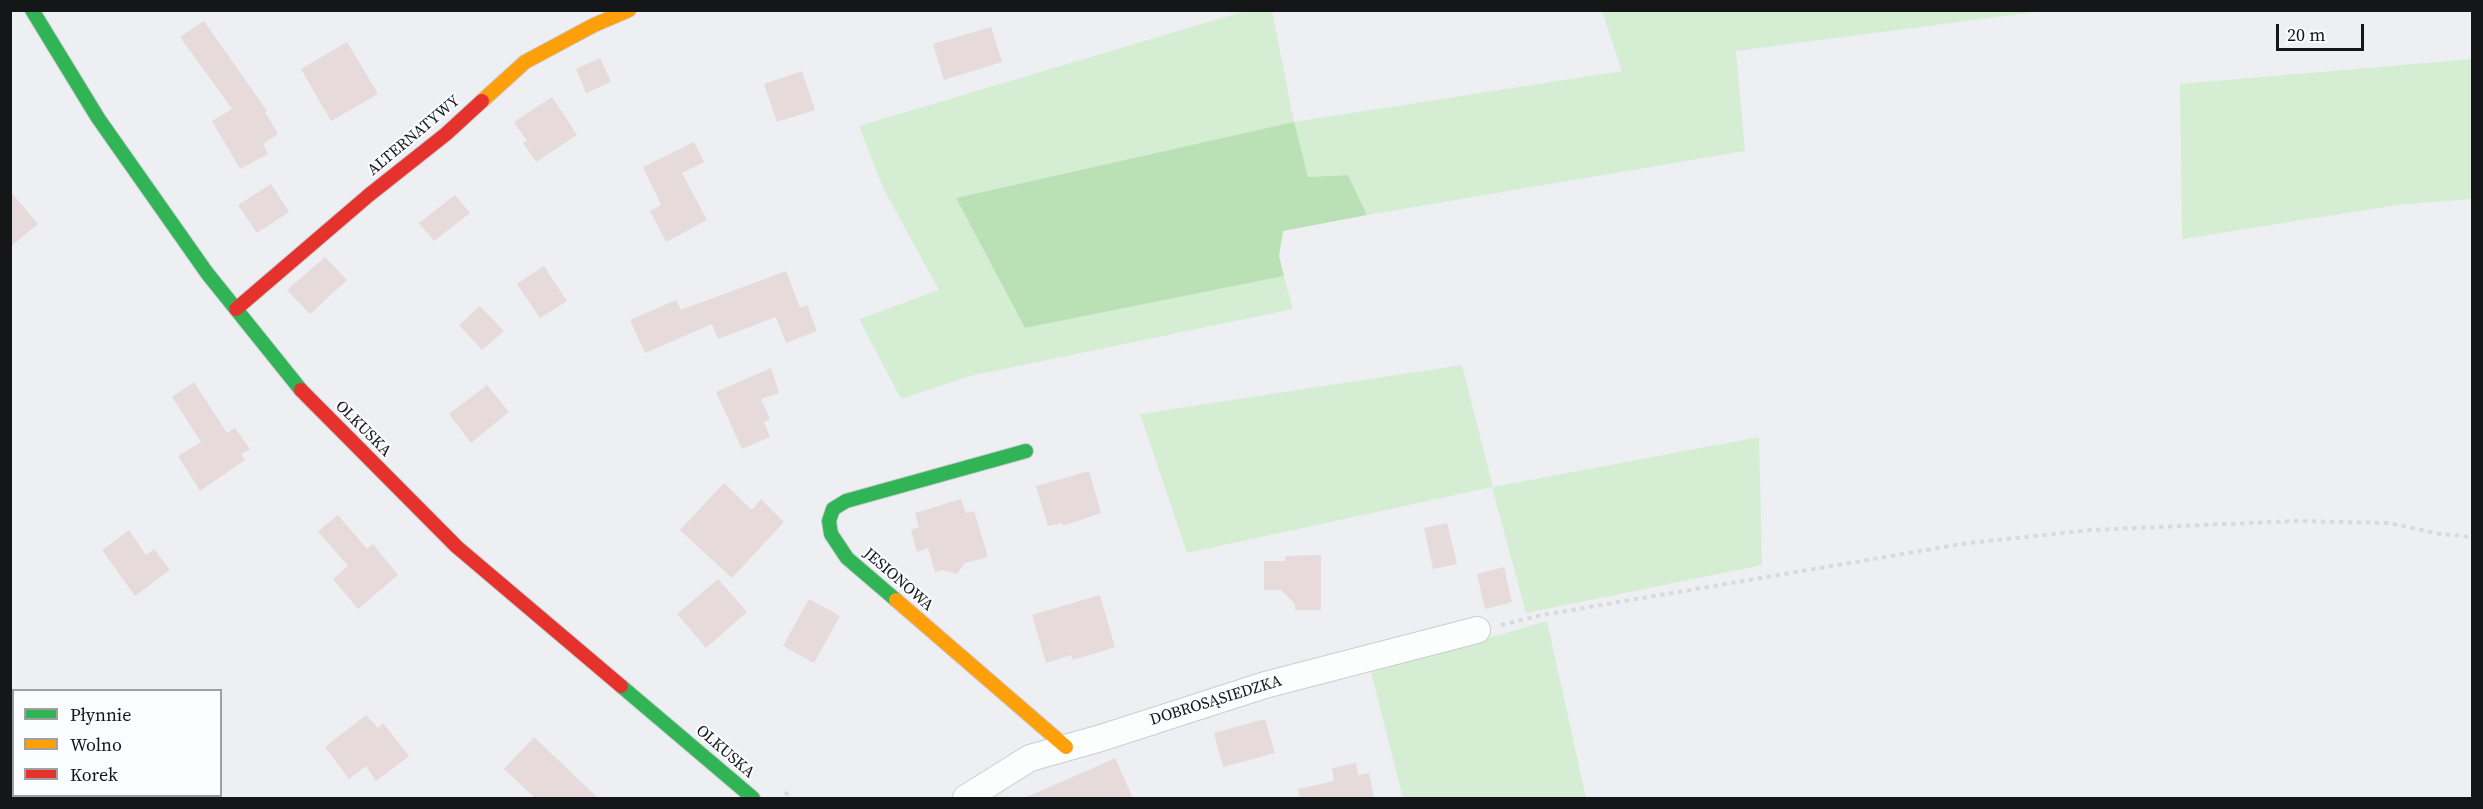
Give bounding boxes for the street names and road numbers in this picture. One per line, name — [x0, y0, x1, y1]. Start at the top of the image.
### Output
street label: ALTERNATYWY — [364, 92, 464, 180]
street label: OLKUSKA — [331, 397, 395, 461]
street label: JESIONOWA — [859, 544, 937, 616]
street label: DOBROSĄSIEDZKA — [1148, 672, 1284, 730]
street label: OLKUSKA — [692, 721, 758, 783]

